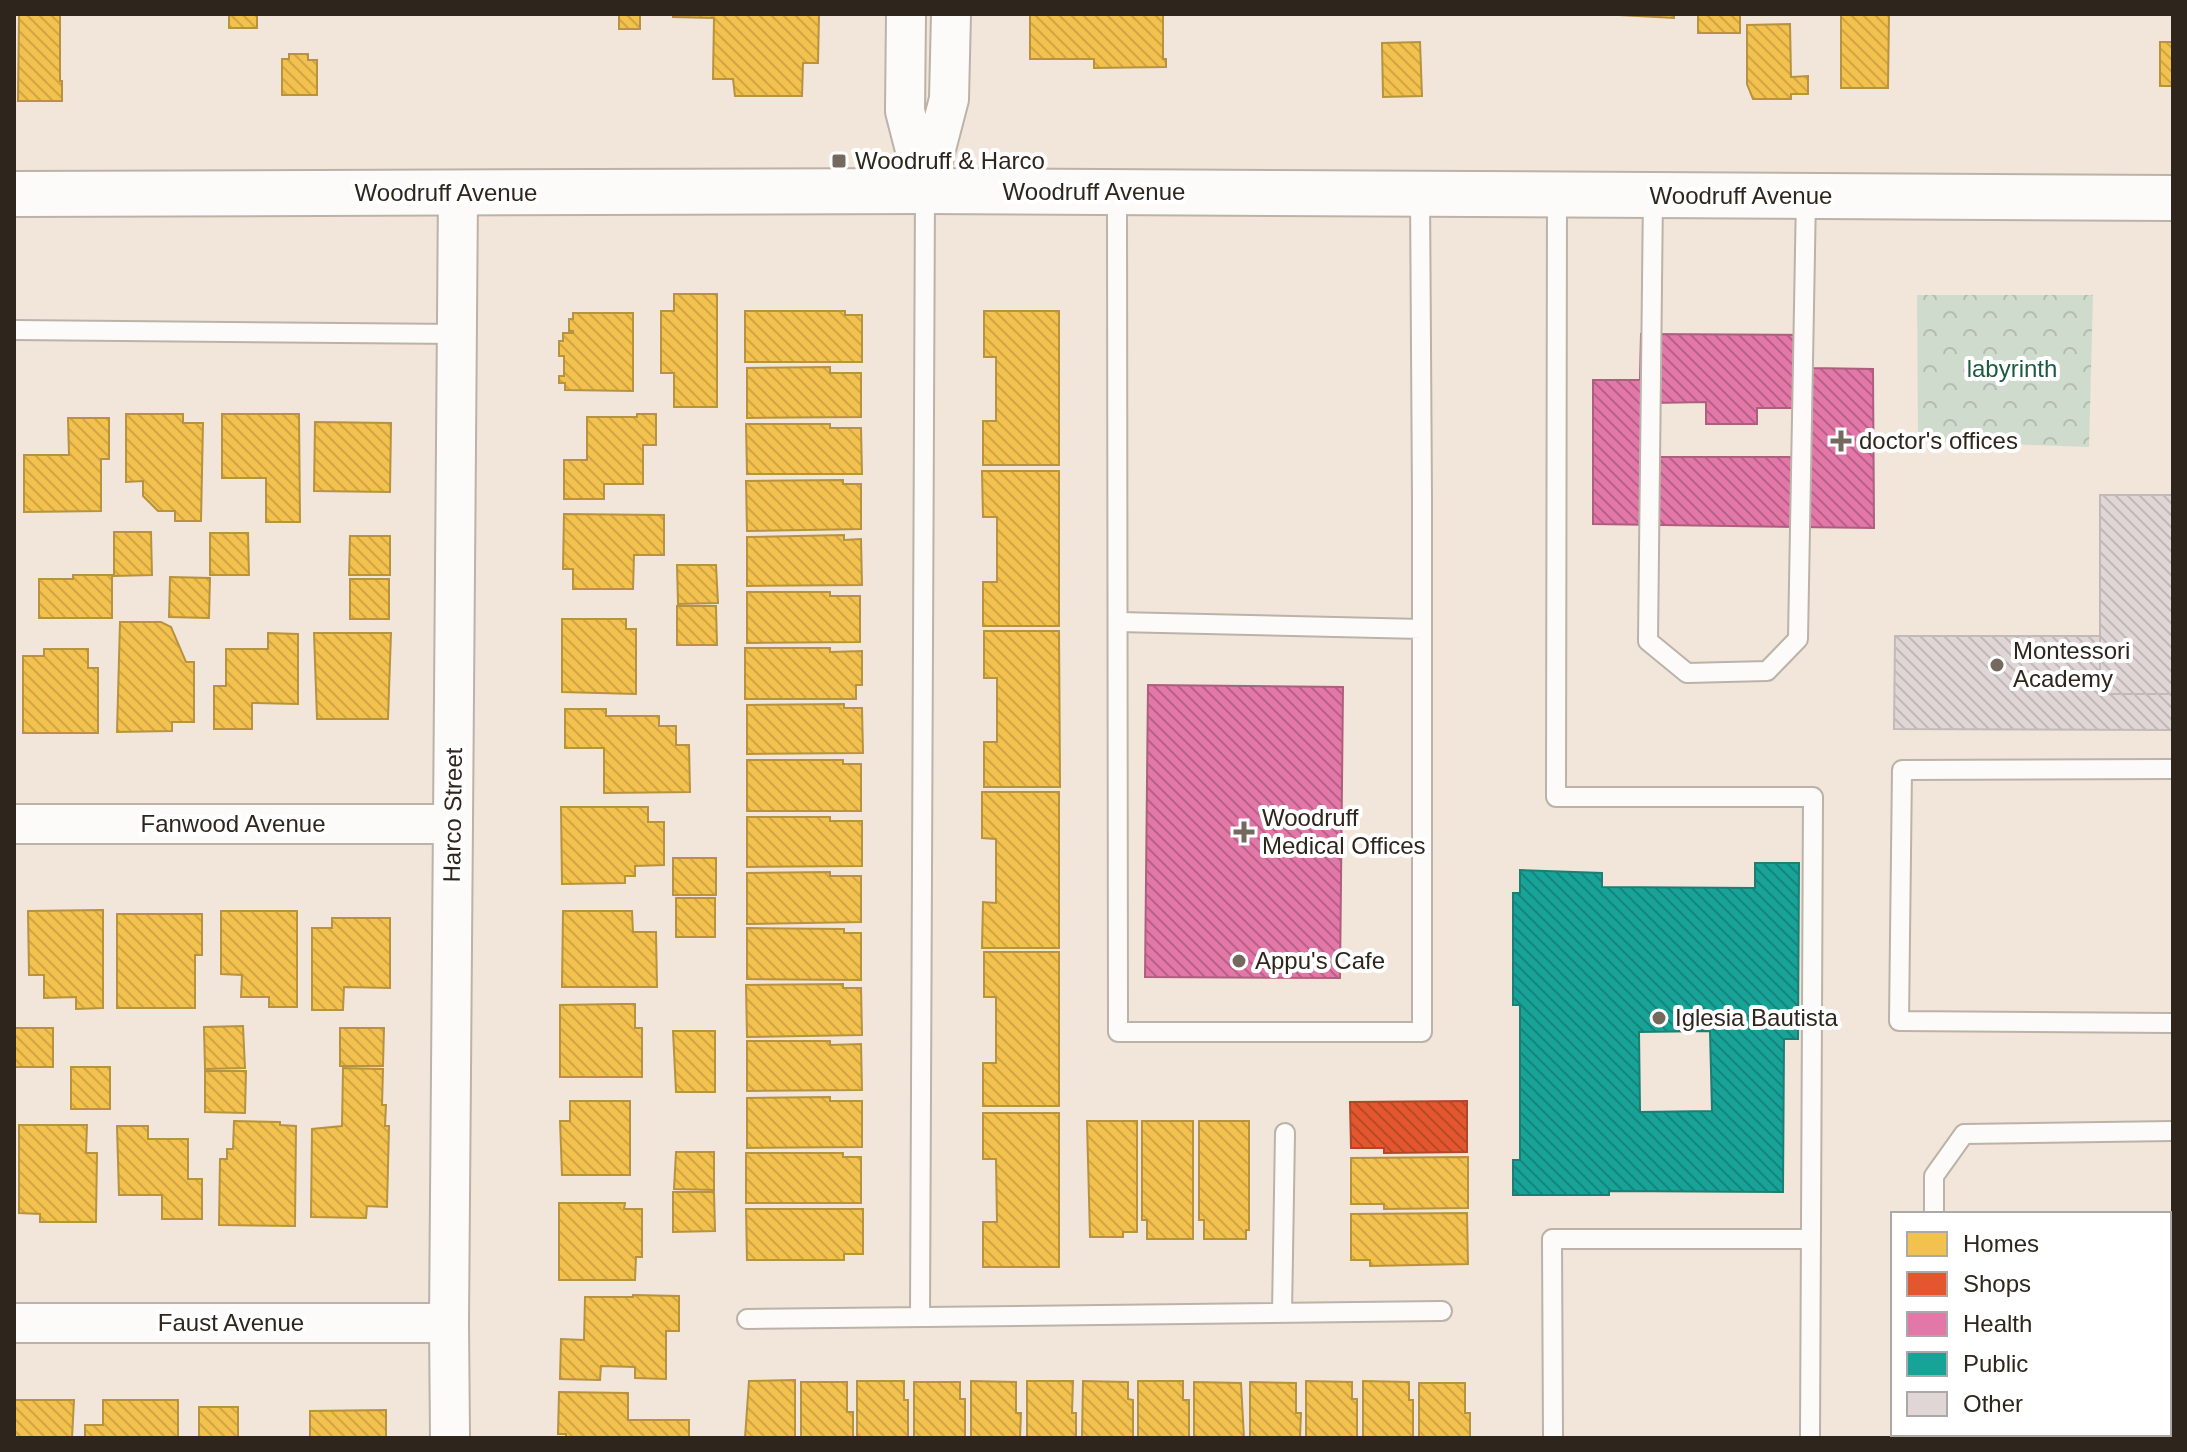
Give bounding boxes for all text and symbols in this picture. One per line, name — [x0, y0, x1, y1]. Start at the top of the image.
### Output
place label: Woodruff & Harco — [855, 147, 1045, 174]
marker: Woodruff & Harco — [830, 152, 848, 170]
street label: Woodruff Avenue — [1003, 178, 1185, 205]
street label: Woodruff Avenue — [355, 179, 537, 206]
street label: Woodruff Avenue — [1650, 182, 1832, 209]
park label: labyrinth — [1967, 355, 2057, 382]
place label: doctor's offices — [1859, 427, 2018, 454]
marker: doctor's offices — [1830, 430, 1852, 452]
place label: Montessori Academy — [2013, 637, 2130, 692]
marker: Montessori Academy — [1988, 656, 2006, 674]
street label: Harco Street — [438, 747, 467, 883]
place label: Woodruff Medical Offices — [1262, 804, 1426, 859]
street label: Fanwood Avenue — [140, 810, 326, 837]
marker: Woodruff Medical Offices — [1233, 821, 1255, 843]
place label: Appu's Cafe — [1255, 947, 1385, 974]
marker: Appu's Cafe — [1230, 952, 1248, 970]
place label: Iglesia Bautista — [1675, 1004, 1838, 1031]
marker: Iglesia Bautista — [1650, 1009, 1668, 1027]
legend — [1891, 1212, 2171, 1436]
text: Homes — [1963, 1230, 2039, 1257]
text: Shops — [1963, 1270, 2031, 1297]
street label: Faust Avenue — [158, 1309, 304, 1336]
text: Health — [1963, 1310, 2032, 1337]
text: Public — [1963, 1350, 2028, 1377]
text: Other — [1963, 1390, 2023, 1417]

